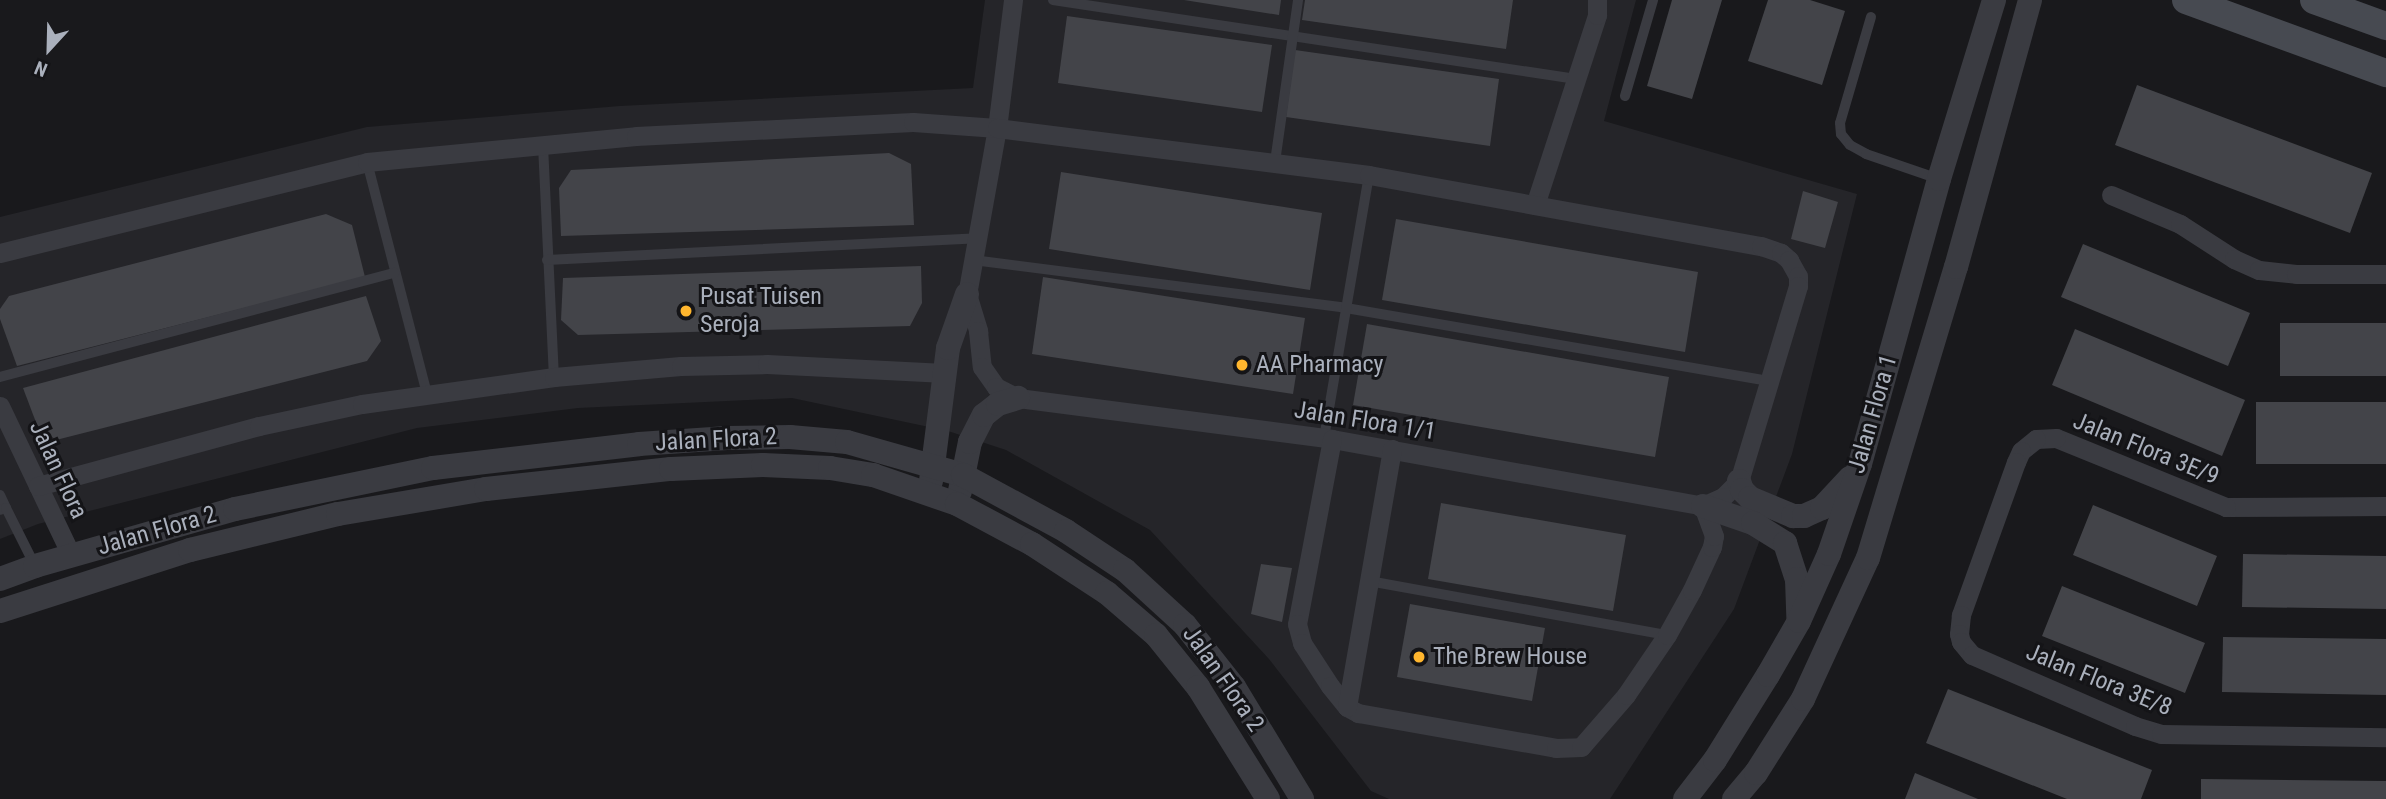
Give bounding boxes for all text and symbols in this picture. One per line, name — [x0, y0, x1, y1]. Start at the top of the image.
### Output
north arrow — [14, 14, 84, 84]
text: N — [31, 56, 51, 82]
place label: Pusat Tuisen Seroja — [700, 283, 822, 339]
marker: Pusat Tuisen Seroja — [678, 303, 694, 319]
place label: AA Pharmacy — [1256, 351, 1384, 379]
street label: Jalan Flora 1 — [1842, 351, 1904, 477]
marker: AA Pharmacy — [1234, 357, 1250, 373]
street label: Jalan Flora 1/1 — [1292, 396, 1438, 446]
street label: Jalan Flora 3E/9 — [2069, 407, 2223, 491]
street label: Jalan Flora — [23, 416, 93, 524]
street label: Jalan Flora 2 — [654, 422, 778, 458]
street label: Jalan Flora 2 — [94, 500, 220, 562]
street label: Jalan Flora 2 — [1176, 621, 1270, 737]
street label: Jalan Flora 3E/8 — [2022, 638, 2176, 722]
place label: The Brew House — [1433, 643, 1587, 671]
marker: The Brew House — [1411, 649, 1427, 665]

